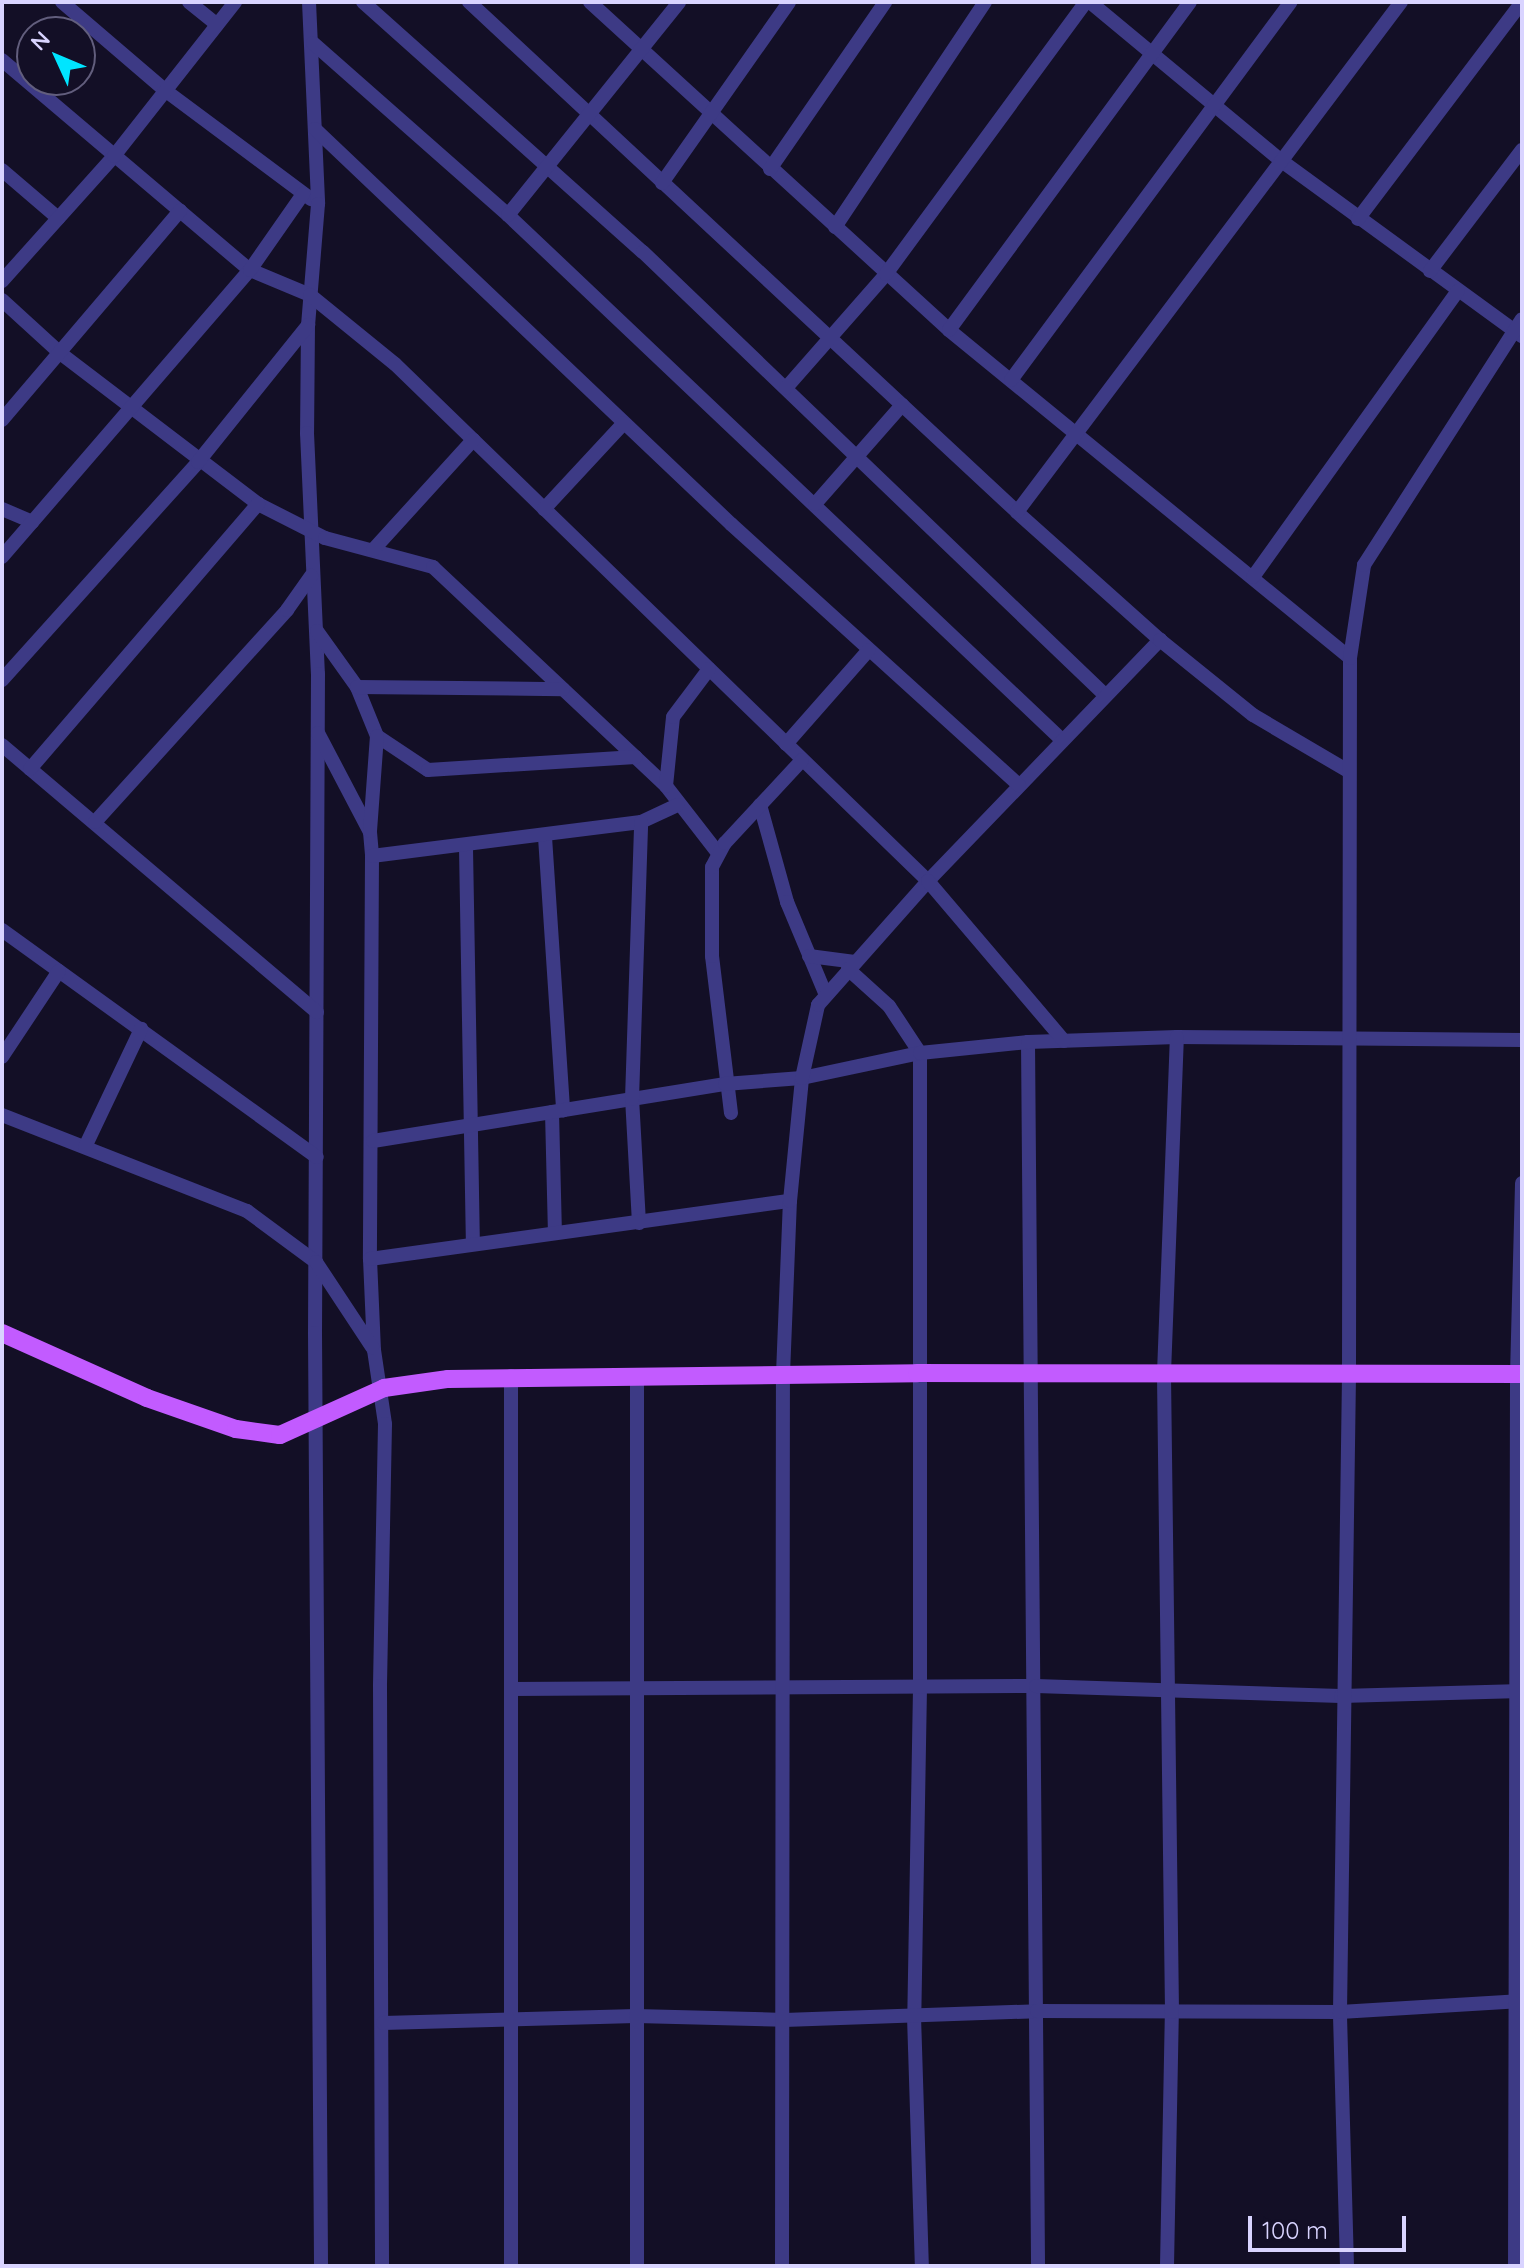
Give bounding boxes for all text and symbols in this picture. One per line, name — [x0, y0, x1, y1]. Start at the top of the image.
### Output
north arrow — [16, 16, 96, 96]
text: N — [24, 25, 56, 56]
scale bar — [1252, 2200, 1410, 2250]
text: 100 m — [1262, 2215, 1328, 2245]

